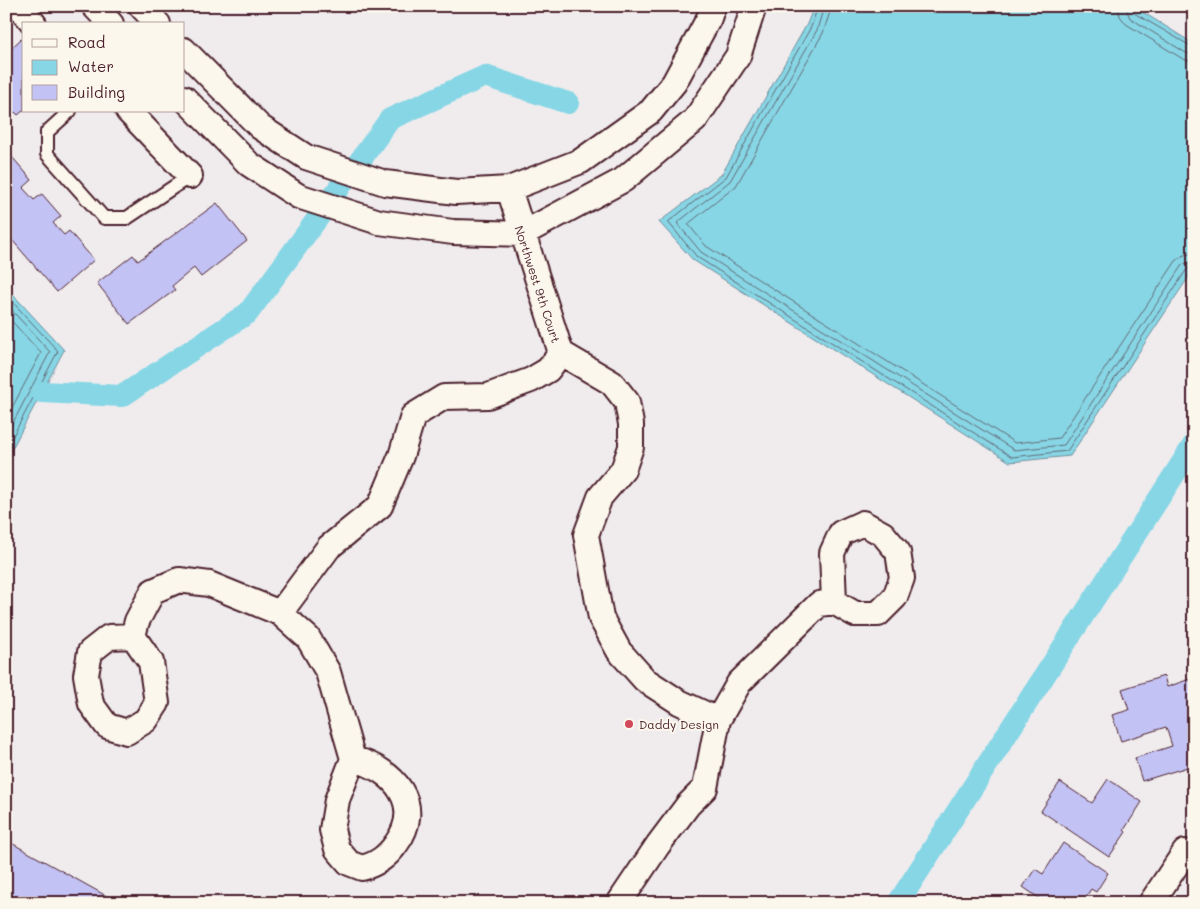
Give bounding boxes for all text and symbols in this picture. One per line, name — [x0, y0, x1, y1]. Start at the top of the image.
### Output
legend — [22, 22, 185, 112]
text: Road — [68, 32, 105, 52]
text: Water — [68, 56, 114, 76]
text: Building — [68, 82, 125, 102]
street label: Northwest 9th Court — [511, 223, 565, 345]
place label: Daddy Design — [639, 716, 719, 732]
marker: Daddy Design — [623, 718, 635, 730]

